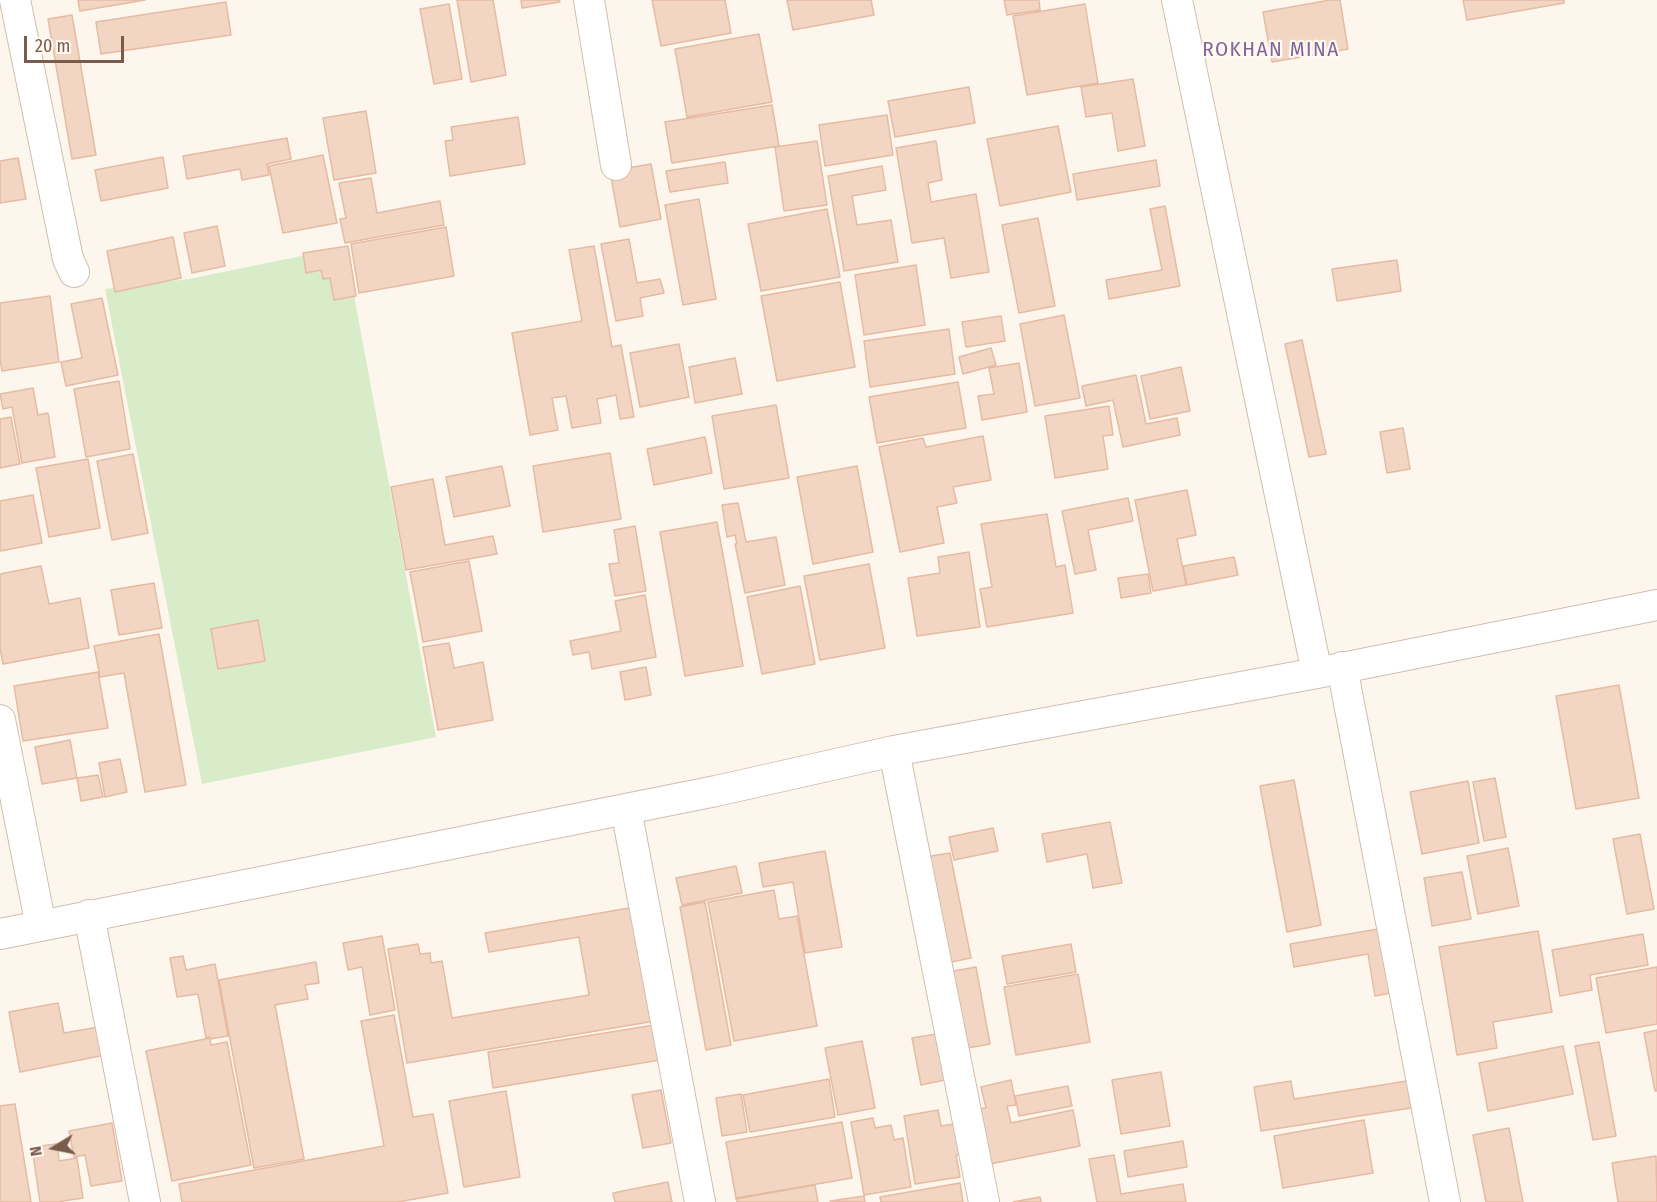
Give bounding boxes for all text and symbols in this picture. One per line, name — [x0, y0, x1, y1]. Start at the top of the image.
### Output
scale bar — [27, 24, 128, 62]
text: 20 m — [35, 35, 70, 57]
district label: ROKHAN MINA — [1202, 37, 1340, 63]
north arrow — [24, 1118, 84, 1178]
text: N — [26, 1145, 46, 1158]

